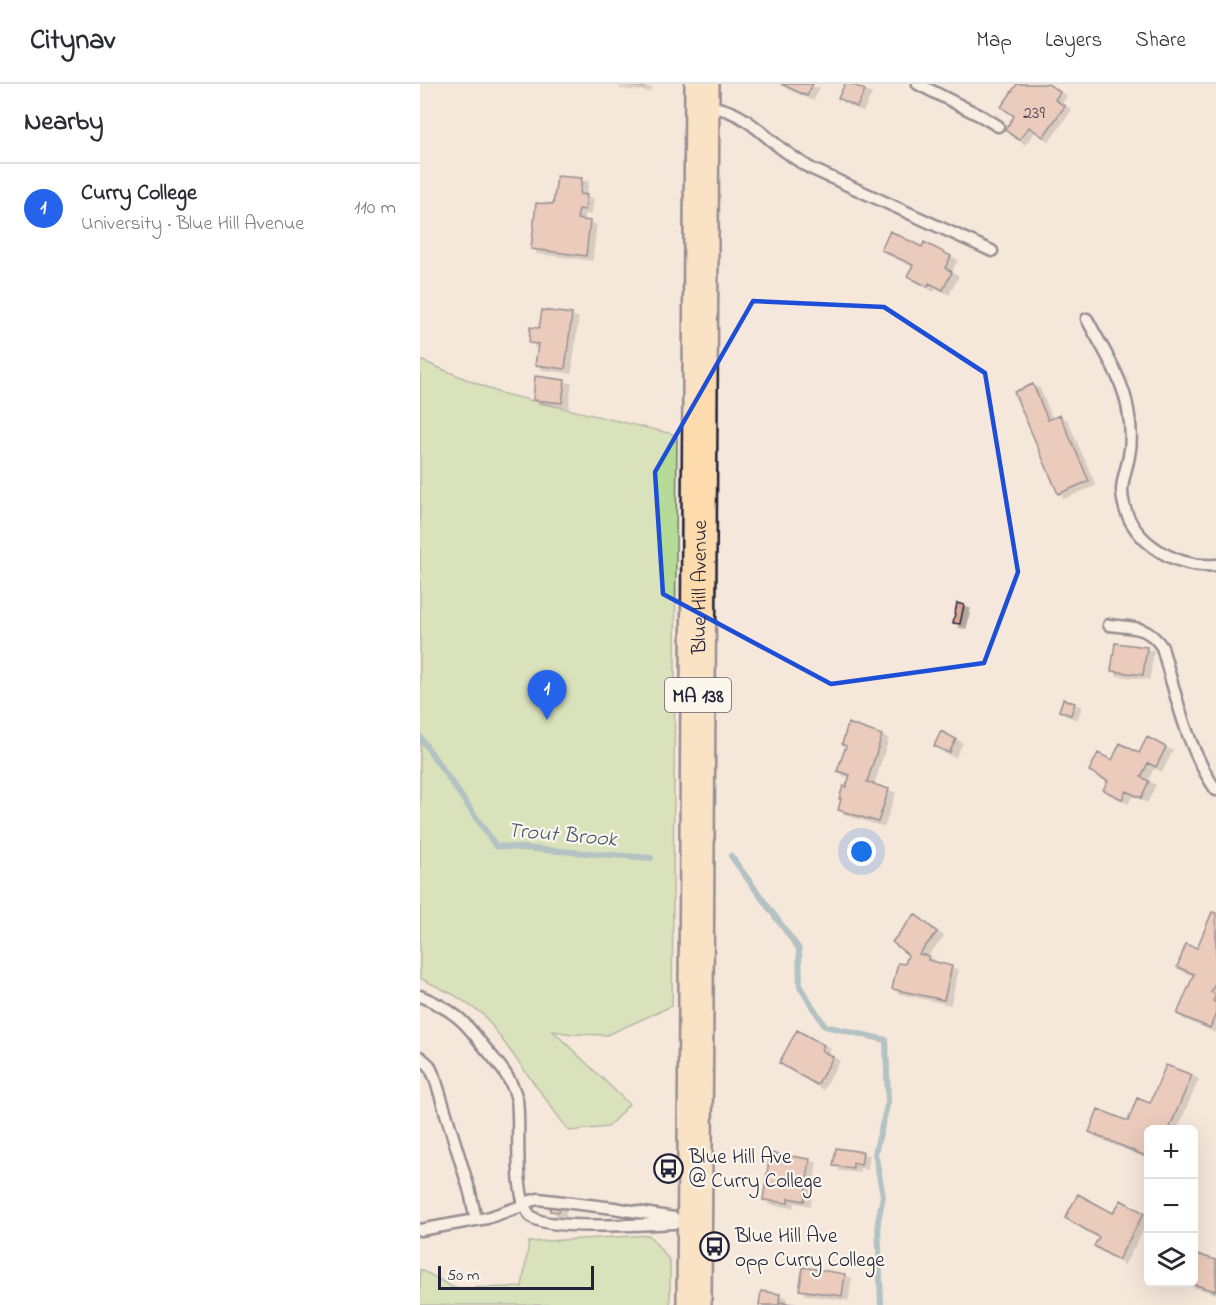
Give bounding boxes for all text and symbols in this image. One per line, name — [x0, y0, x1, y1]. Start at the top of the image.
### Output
text: Citynav — [30, 21, 115, 62]
text: Map — [976, 26, 1012, 56]
text: Layers — [1045, 26, 1102, 56]
text: Share — [1135, 26, 1186, 56]
house number: 239 — [1023, 101, 1045, 127]
text: Nearby — [24, 104, 103, 142]
text: Curry College — [81, 178, 197, 210]
text: 1 — [40, 194, 47, 223]
text: 110 m — [354, 194, 396, 223]
text: University · Blue Hill Avenue — [81, 210, 304, 239]
street label: Blue Hill Avenue — [685, 519, 716, 655]
pin: 1 — [528, 670, 566, 720]
road number: MA 138 — [665, 678, 731, 712]
water label: Trout Brook — [506, 815, 619, 857]
your location — [847, 837, 876, 866]
map controls — [1144, 1125, 1198, 1287]
button: + — [1144, 1125, 1198, 1179]
place label: Blue Hill Ave @ Curry College — [688, 1143, 823, 1199]
bus stop icon: Blue Hill Ave @ Curry College — [652, 1152, 684, 1184]
button: − — [1144, 1179, 1198, 1233]
place label: Blue Hill Ave opp Curry College — [734, 1222, 885, 1278]
bus stop icon: Blue Hill Ave opp Curry College — [698, 1231, 730, 1263]
button: layers — [1144, 1233, 1198, 1287]
scale bar — [438, 1263, 594, 1290]
text: 50 m — [447, 1264, 479, 1288]

